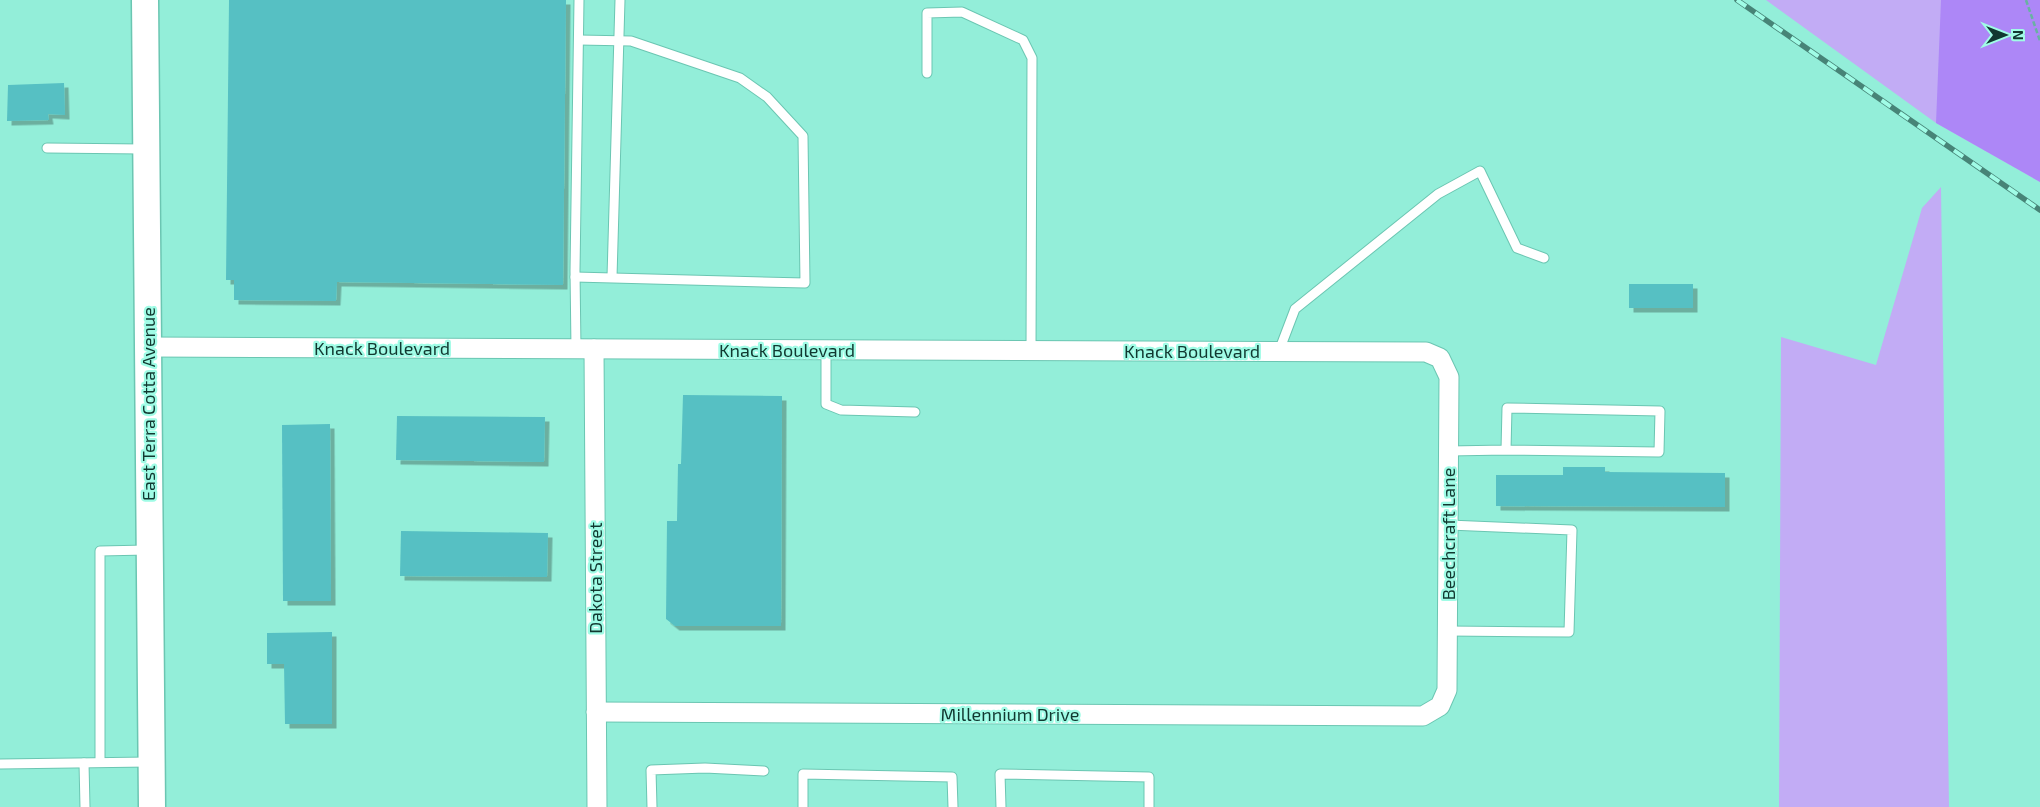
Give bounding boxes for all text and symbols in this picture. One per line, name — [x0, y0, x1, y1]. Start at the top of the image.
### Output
north arrow — [1980, 10, 2030, 60]
text: N — [2010, 30, 2027, 40]
street label: East Terra Cotta Avenue — [137, 307, 159, 501]
street label: Knack Boulevard — [314, 337, 450, 359]
street label: Knack Boulevard — [719, 339, 855, 361]
street label: Knack Boulevard — [1124, 340, 1260, 362]
street label: Beechcraft Lane — [1437, 468, 1459, 600]
street label: Dakota Street — [584, 522, 606, 634]
street label: Millennium Drive — [941, 703, 1079, 725]

